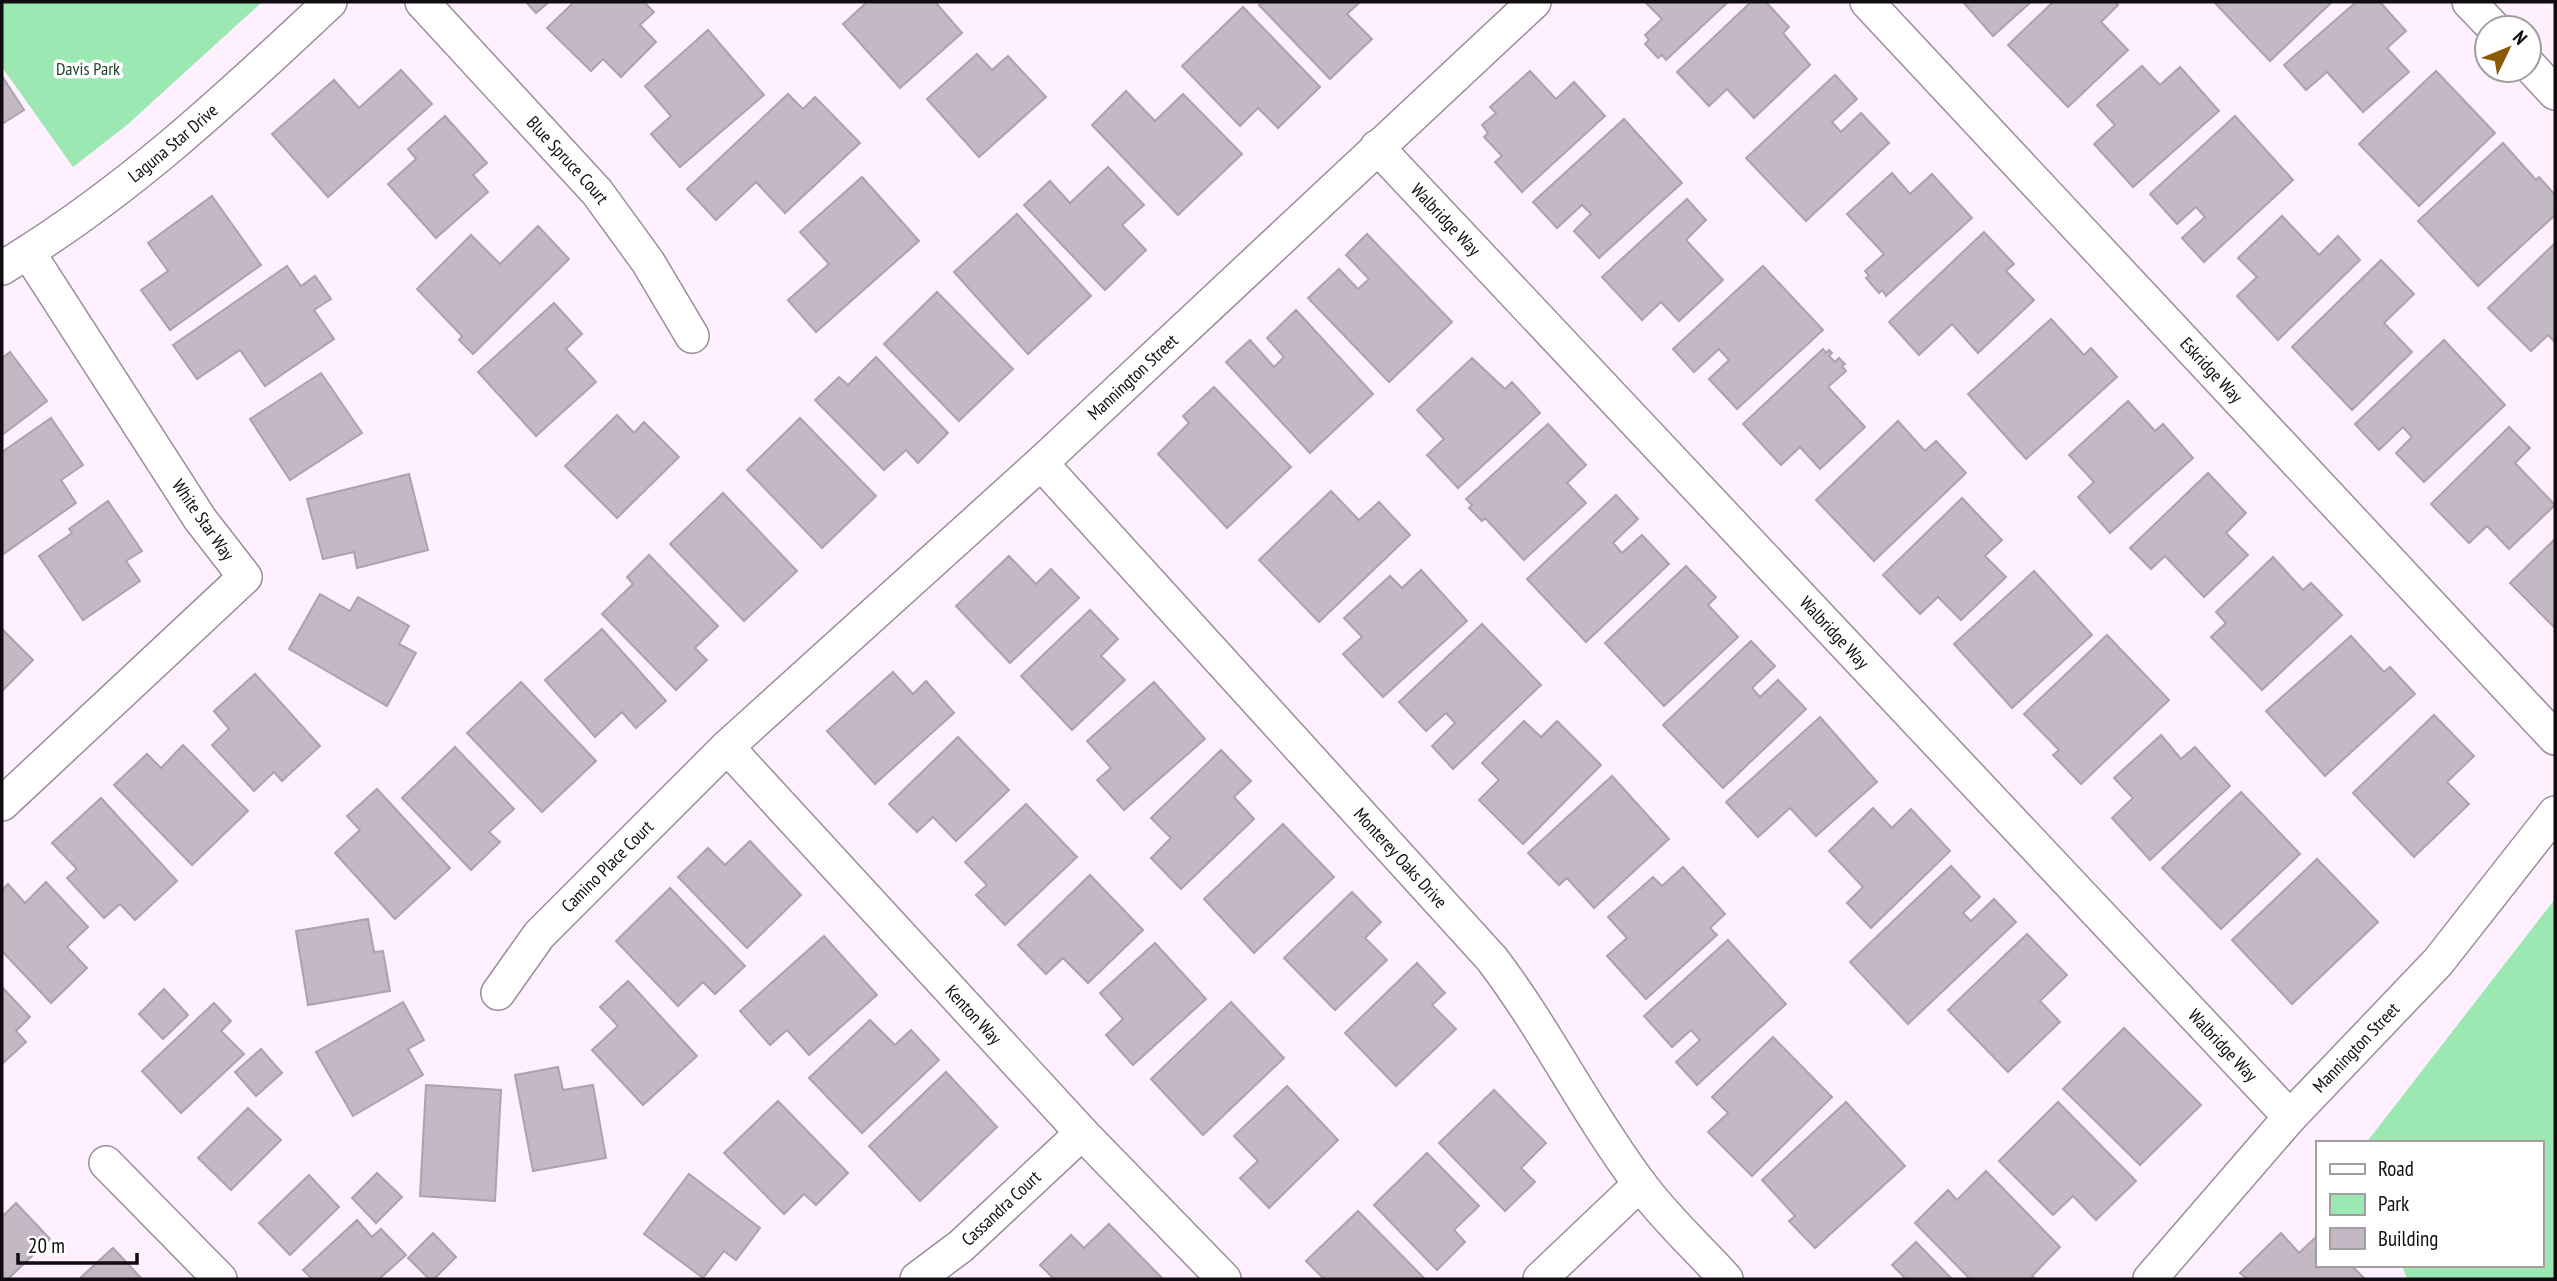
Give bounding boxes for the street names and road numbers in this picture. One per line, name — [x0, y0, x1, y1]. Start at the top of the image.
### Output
street label: Laguna Star Drive — [123, 99, 223, 187]
street label: Blue Spruce Court — [522, 111, 614, 208]
street label: Walbridge Way — [1406, 178, 1486, 261]
street label: Mannington Street — [1082, 329, 1183, 425]
street label: Eskridge Way — [2175, 332, 2248, 408]
street label: White Star Way — [167, 475, 240, 565]
street label: Walbridge Way — [1795, 591, 1874, 674]
street label: Monterey Oaks Drive — [1349, 803, 1452, 913]
street label: Camino Place Court — [556, 815, 658, 917]
street label: Kenton Way — [941, 980, 1007, 1049]
street label: Mannington Street — [2308, 997, 2404, 1097]
street label: Walbridge Way — [2183, 1004, 2263, 1087]
street label: Cassandra Court — [956, 1166, 1045, 1251]

